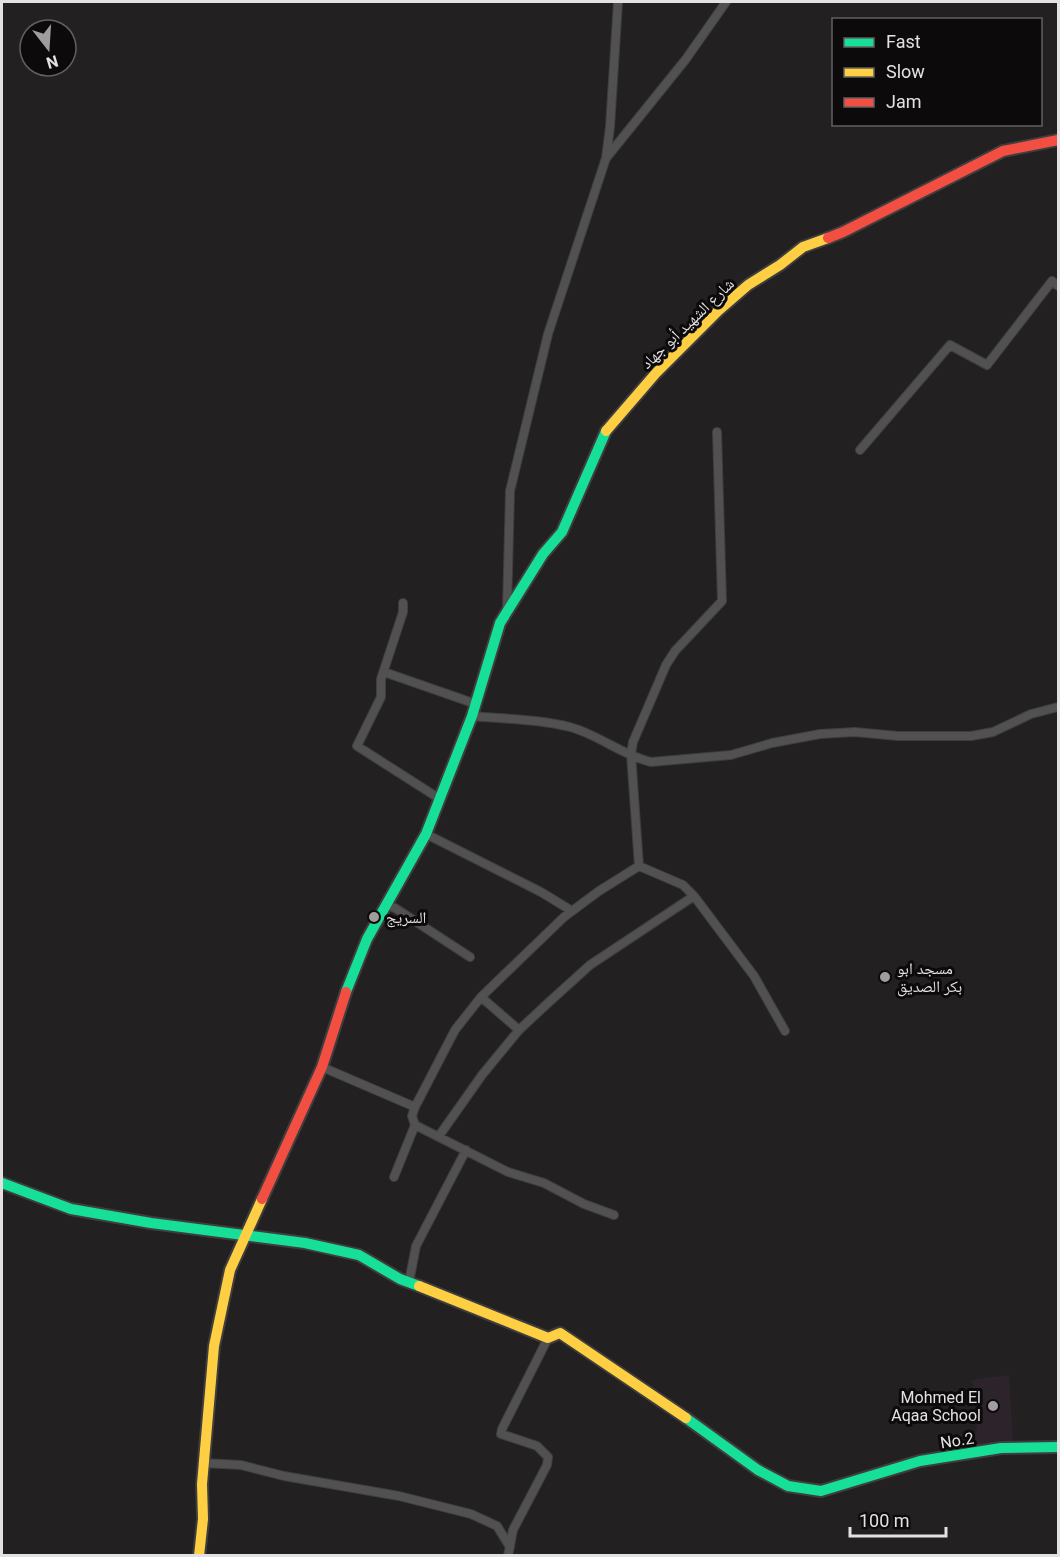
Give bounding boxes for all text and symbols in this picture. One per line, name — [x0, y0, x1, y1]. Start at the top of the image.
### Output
north arrow — [18, 18, 78, 78]
legend — [832, 18, 1042, 126]
text: Fast — [886, 31, 921, 52]
text: N — [44, 51, 60, 73]
text: Slow — [886, 61, 925, 82]
text: Jam — [886, 91, 922, 112]
street label: شارع الشهيد أبو جهاد — [637, 274, 739, 373]
place label: السريج — [386, 908, 426, 928]
marker: السريج — [367, 910, 381, 924]
place label: مسجد ابو بكر الصديق — [897, 959, 962, 997]
marker: مسجد ابو بكر الصديق — [878, 970, 892, 984]
place label: Mohmed El Aqaa School — [891, 1388, 981, 1425]
marker: Mohmed El Aqaa School — [986, 1399, 1000, 1413]
street label: No.2 — [939, 1428, 975, 1453]
scale bar — [850, 1500, 946, 1538]
text: 100 m — [859, 1510, 910, 1531]

